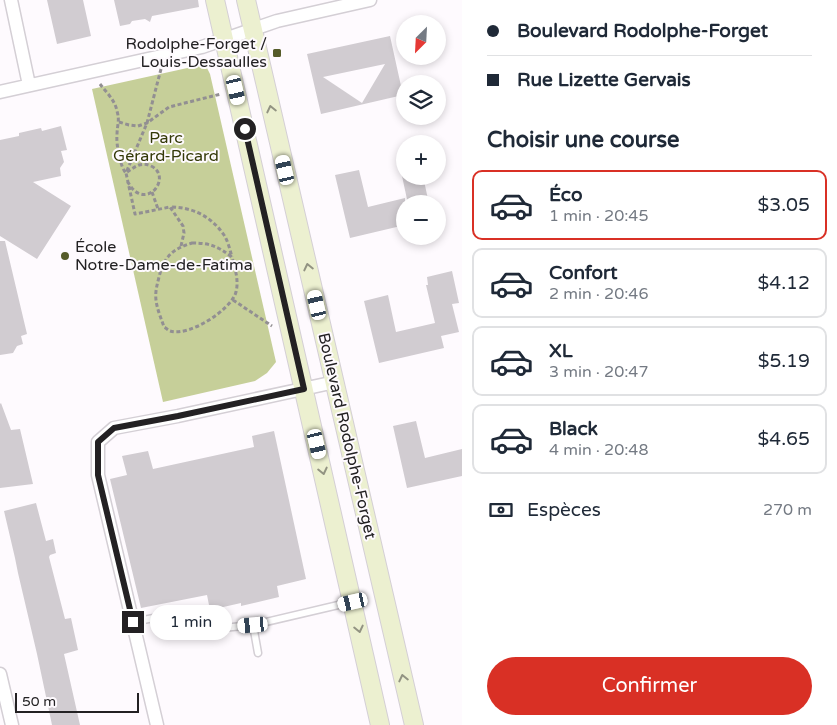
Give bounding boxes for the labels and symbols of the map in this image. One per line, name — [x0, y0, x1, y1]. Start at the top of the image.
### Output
north arrow — [396, 15, 446, 65]
place label: Rodolphe-Forget / Louis-Dessaulles — [125, 34, 267, 72]
marker: Rodolphe-Forget / Louis-Dessaulles — [271, 47, 283, 59]
car — [225, 74, 246, 106]
one-way arrow — [266, 104, 277, 113]
route start — [234, 118, 256, 140]
park label: Parc Gérard-Picard — [113, 128, 219, 166]
car — [274, 154, 295, 186]
place label: École Notre-Dame-de-Fatima — [75, 237, 253, 275]
marker: École Notre-Dame-de-Fatima — [59, 250, 71, 262]
one-way arrow — [303, 262, 314, 271]
car — [306, 289, 327, 321]
street label: Boulevard Rodolphe-Forget — [313, 331, 381, 541]
car — [306, 428, 327, 460]
one-way arrow — [317, 466, 328, 475]
car — [336, 591, 369, 613]
callout: 1 min — [150, 604, 233, 640]
route end — [122, 611, 144, 633]
car — [237, 616, 268, 634]
one-way arrow — [353, 625, 364, 634]
one-way arrow — [398, 673, 409, 682]
scale bar — [15, 690, 139, 713]

